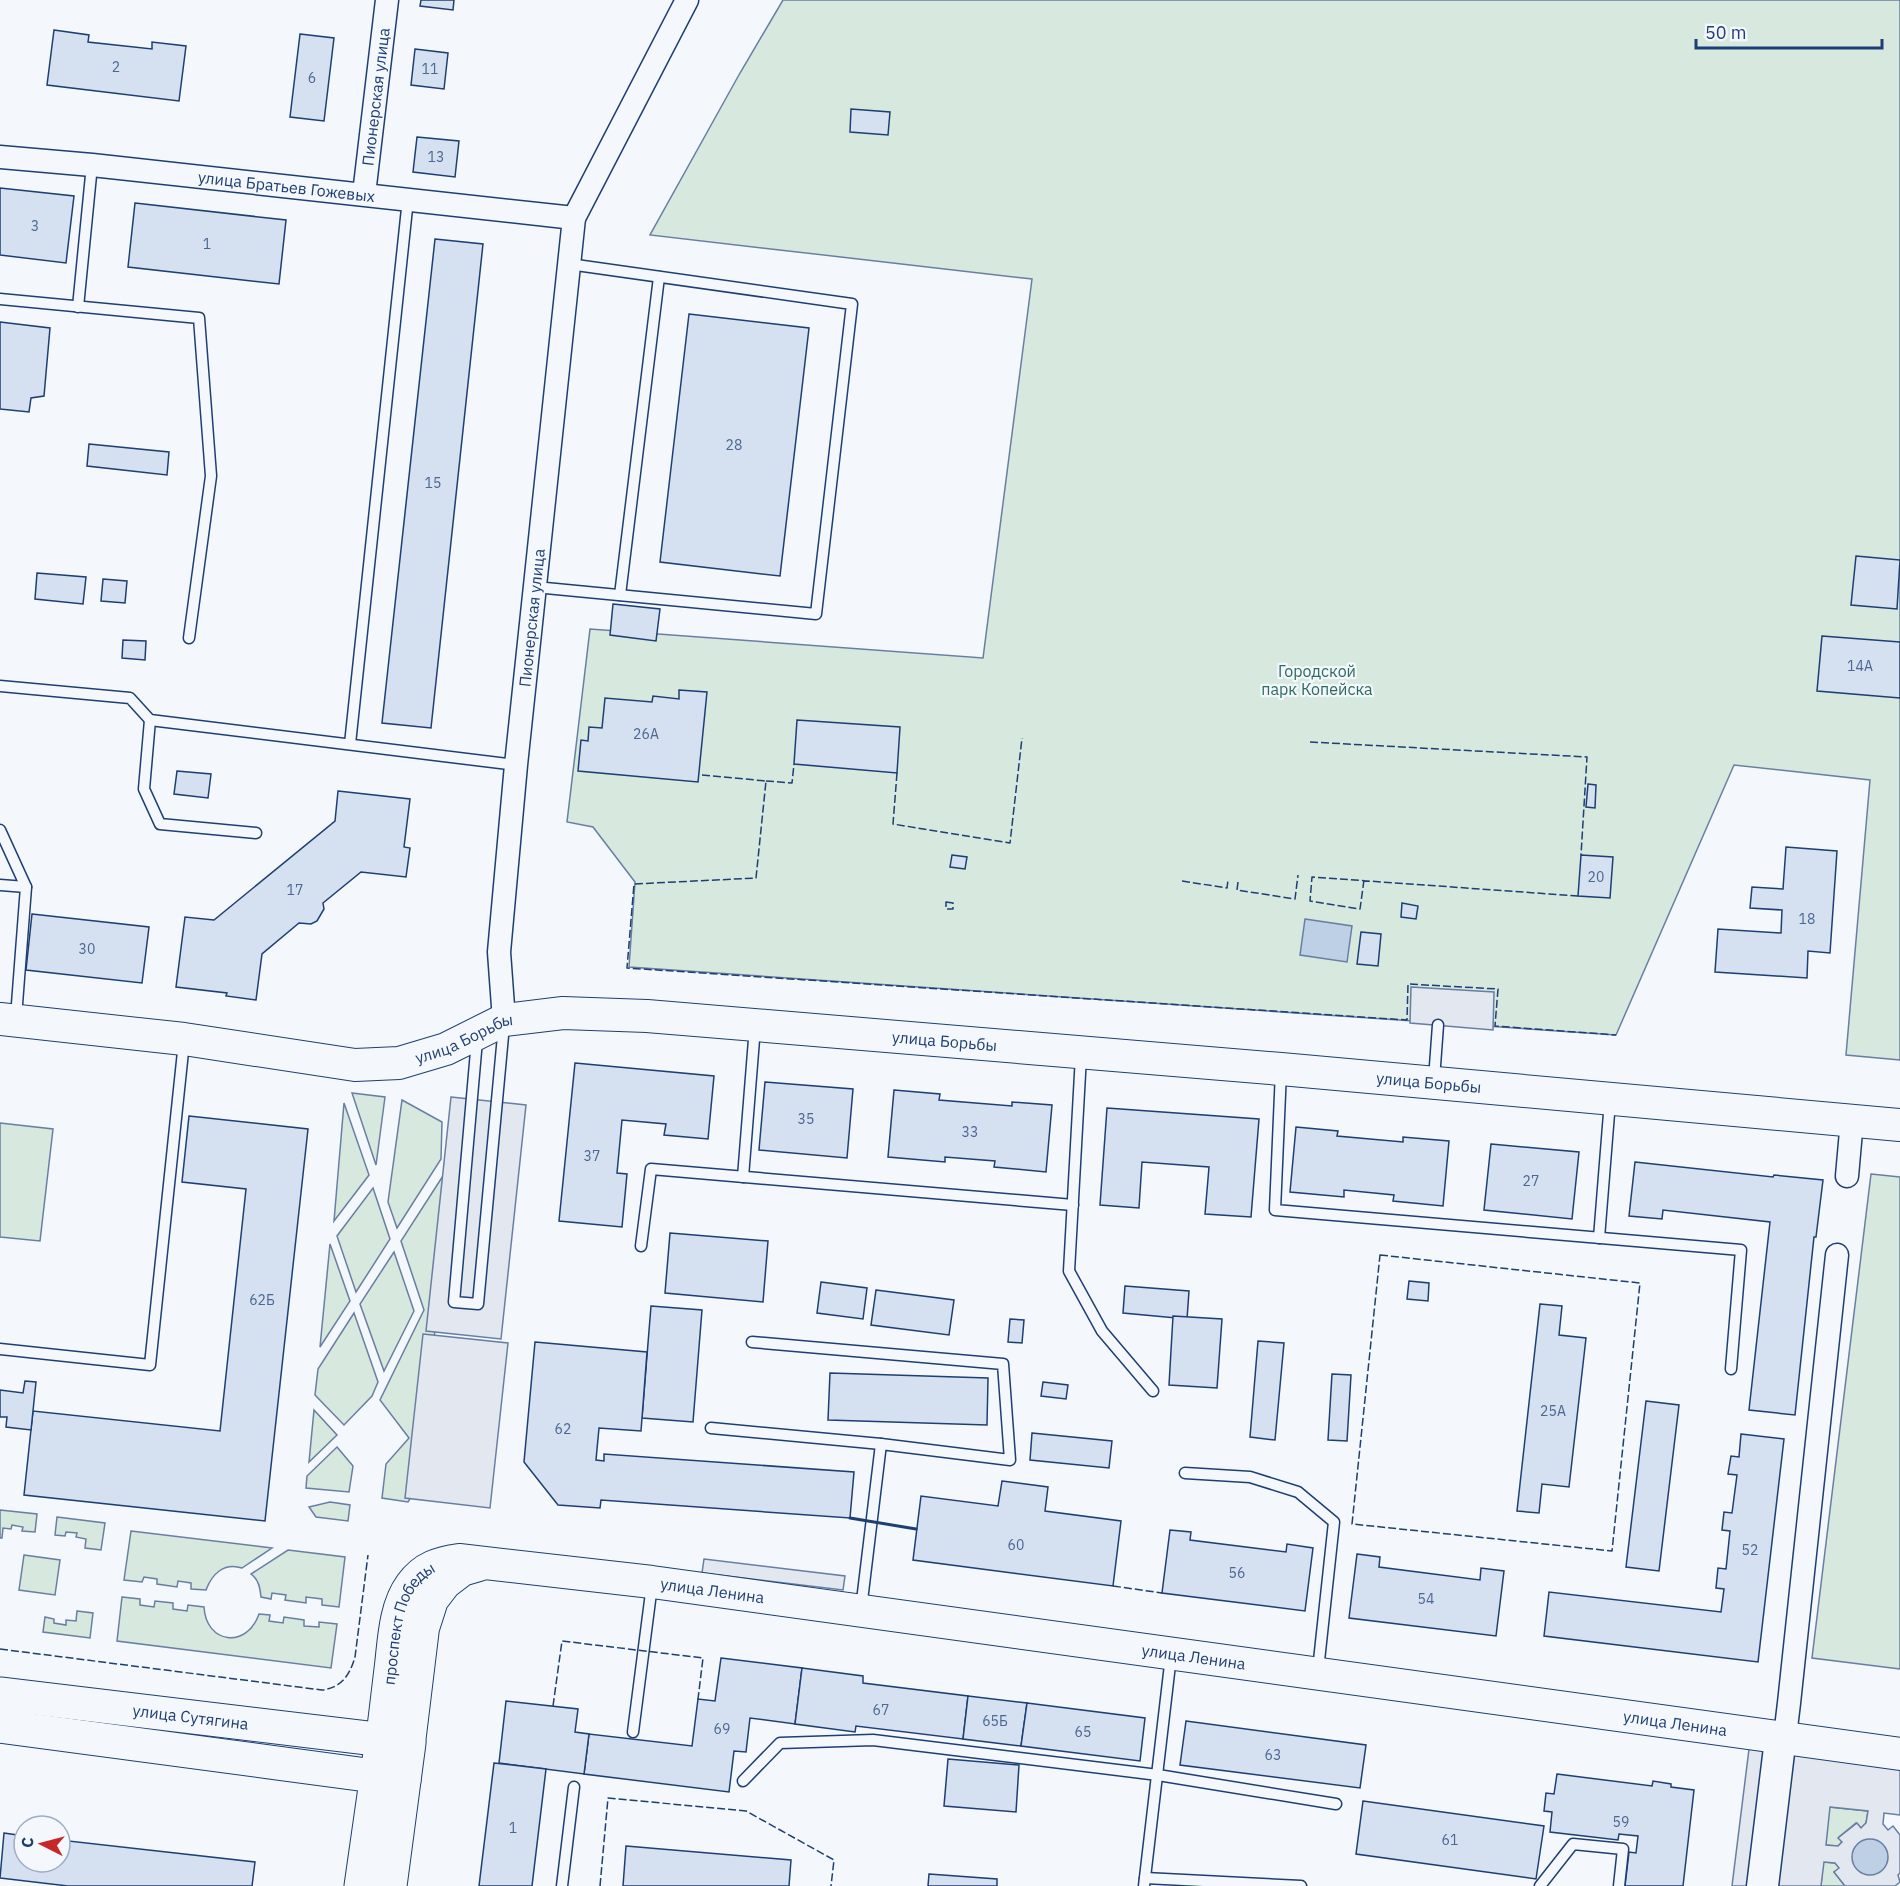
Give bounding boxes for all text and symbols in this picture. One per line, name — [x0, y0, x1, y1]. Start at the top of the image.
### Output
scale bar — [1696, 12, 1882, 50]
text: 50 m — [1705, 21, 1747, 44]
street label: Пионерская улица — [357, 26, 394, 167]
house number: 2 — [112, 58, 120, 76]
house number: 11 — [422, 60, 438, 78]
house number: 6 — [308, 69, 316, 87]
house number: 13 — [428, 148, 444, 166]
street label: улица Братьев Гожевых — [197, 167, 376, 206]
house number: 3 — [31, 217, 39, 235]
house number: 1 — [203, 235, 211, 253]
house number: 28 — [726, 436, 742, 454]
house number: 15 — [425, 474, 441, 492]
street label: Пионерская улица — [514, 547, 549, 688]
house number: 14А — [1847, 657, 1873, 675]
park label: Городской парк Копейска — [1261, 661, 1373, 699]
house number: 26А — [633, 725, 659, 743]
house number: 20 — [1588, 868, 1604, 886]
house number: 17 — [287, 881, 303, 899]
house number: 18 — [1799, 910, 1815, 928]
house number: 30 — [79, 940, 95, 958]
street label: улица Борьбы — [413, 1009, 514, 1068]
street label: улица Борьбы — [891, 1027, 998, 1055]
street label: улица Борьбы — [1375, 1068, 1482, 1097]
house number: 35 — [798, 1110, 814, 1128]
house number: 33 — [962, 1123, 978, 1141]
house number: 37 — [584, 1147, 600, 1165]
house number: 27 — [1523, 1172, 1539, 1190]
house number: 62Б — [249, 1291, 275, 1309]
house number: 25А — [1540, 1402, 1566, 1420]
house number: 62 — [555, 1420, 571, 1438]
house number: 60 — [1008, 1536, 1024, 1554]
house number: 52 — [1742, 1541, 1758, 1559]
street label: проспект Победы — [379, 1557, 438, 1686]
house number: 56 — [1229, 1564, 1245, 1582]
street label: улица Ленина — [659, 1573, 766, 1607]
house number: 54 — [1418, 1590, 1434, 1608]
street label: улица Ленина — [1141, 1640, 1247, 1674]
street label: улица Сутягина — [132, 1700, 250, 1734]
house number: 67 — [873, 1701, 889, 1719]
street label: улица Ленина — [1622, 1706, 1729, 1740]
house number: 65Б — [982, 1712, 1008, 1730]
house number: 69 — [714, 1720, 730, 1738]
house number: 65 — [1075, 1723, 1091, 1741]
house number: 63 — [1265, 1746, 1281, 1764]
house number: 59 — [1613, 1813, 1629, 1831]
north arrow — [12, 1814, 72, 1874]
house number: 1 — [509, 1819, 517, 1837]
house number: 61 — [1442, 1831, 1458, 1849]
text: С — [17, 1836, 38, 1849]

